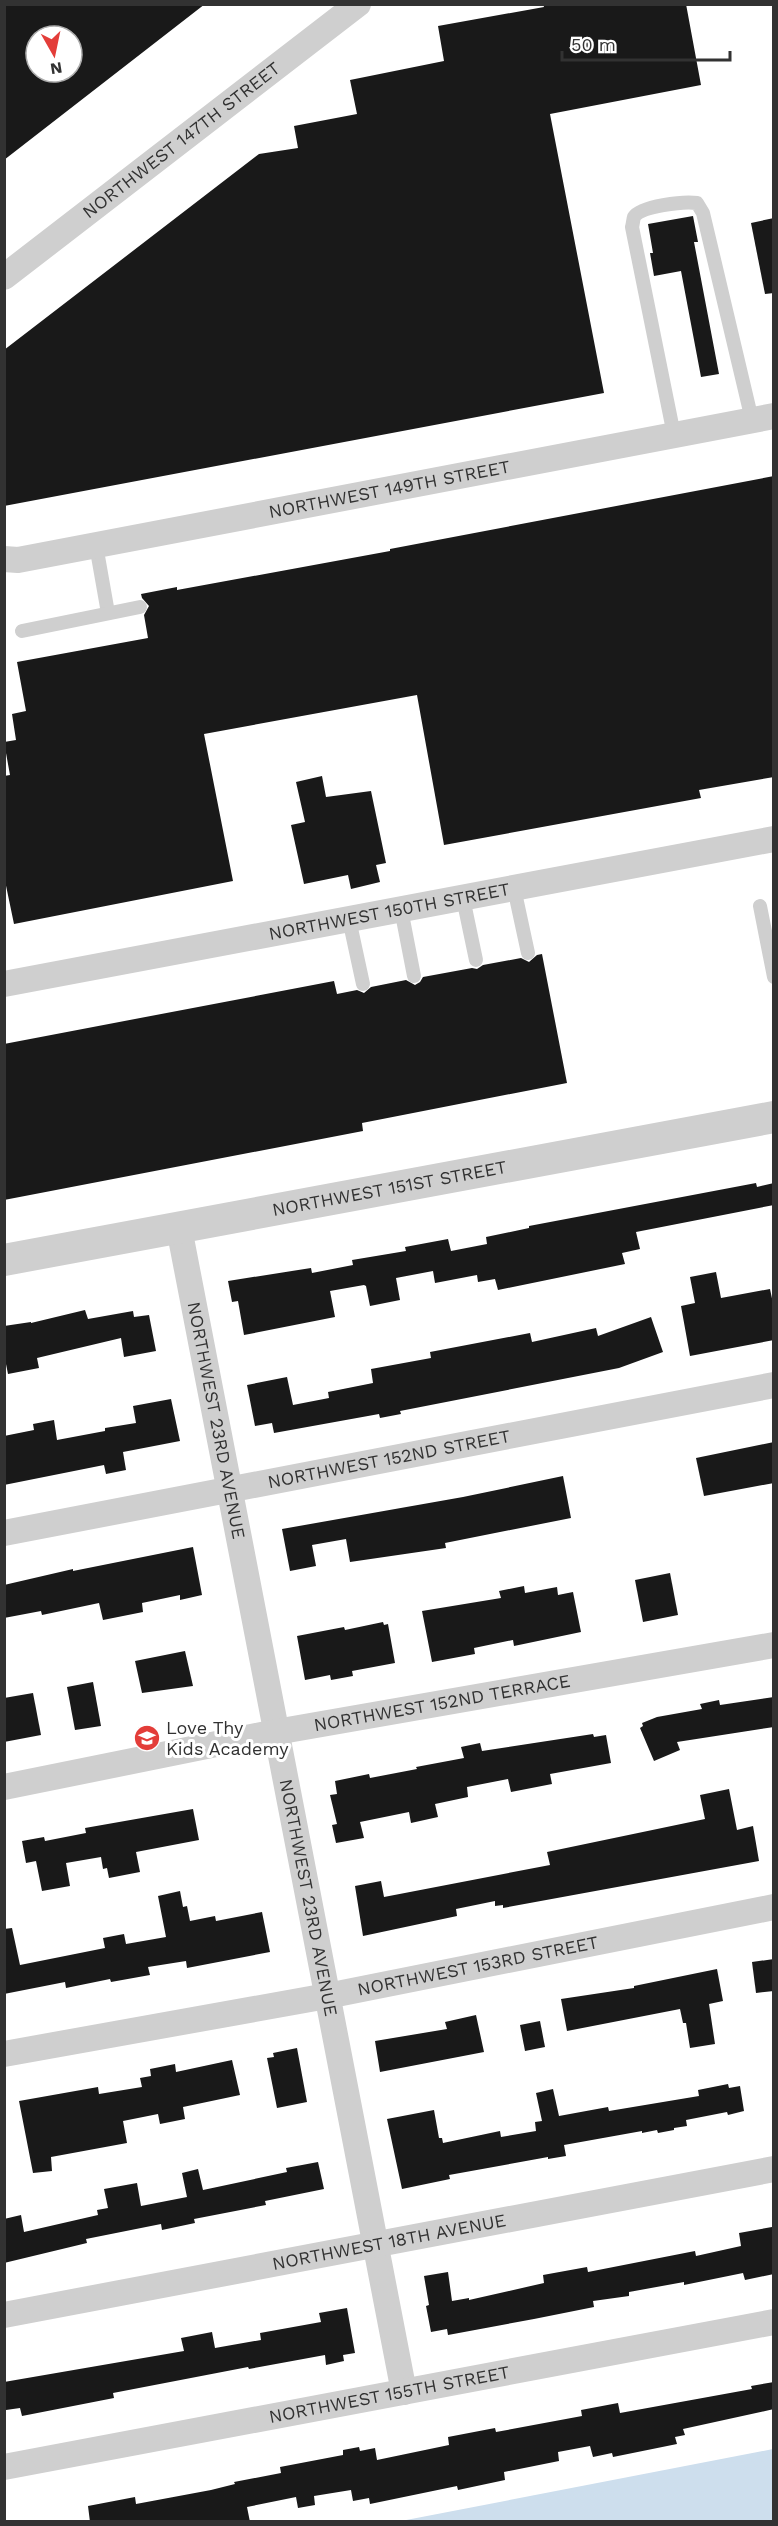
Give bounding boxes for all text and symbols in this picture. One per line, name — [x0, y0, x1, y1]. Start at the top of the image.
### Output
north arrow — [24, 24, 84, 84]
scale bar — [562, 24, 730, 62]
text: 50 m — [571, 34, 616, 55]
street label: NORTHWEST 147TH STREET — [78, 57, 284, 222]
text: N — [49, 58, 64, 79]
street label: NORTHWEST 149TH STREET — [267, 456, 512, 522]
street label: NORTHWEST 150TH STREET — [267, 878, 512, 944]
street label: NORTHWEST 151ST STREET — [270, 1156, 508, 1220]
street label: NORTHWEST 23RD AVENUE — [183, 1300, 250, 1541]
street label: NORTHWEST 152ND STREET — [266, 1425, 512, 1492]
street label: NORTHWEST 152ND TERRACE — [312, 1670, 572, 1735]
place label: Love Thy Kids Academy — [166, 1717, 289, 1759]
school or university icon: Love Thy Kids Academy — [132, 1723, 162, 1753]
street label: NORTHWEST 23RD AVENUE — [276, 1777, 342, 2018]
street label: NORTHWEST 153RD STREET — [355, 1931, 600, 2000]
street label: NORTHWEST 18TH AVENUE — [270, 2209, 508, 2274]
street label: NORTHWEST 155TH STREET — [267, 2361, 511, 2427]

